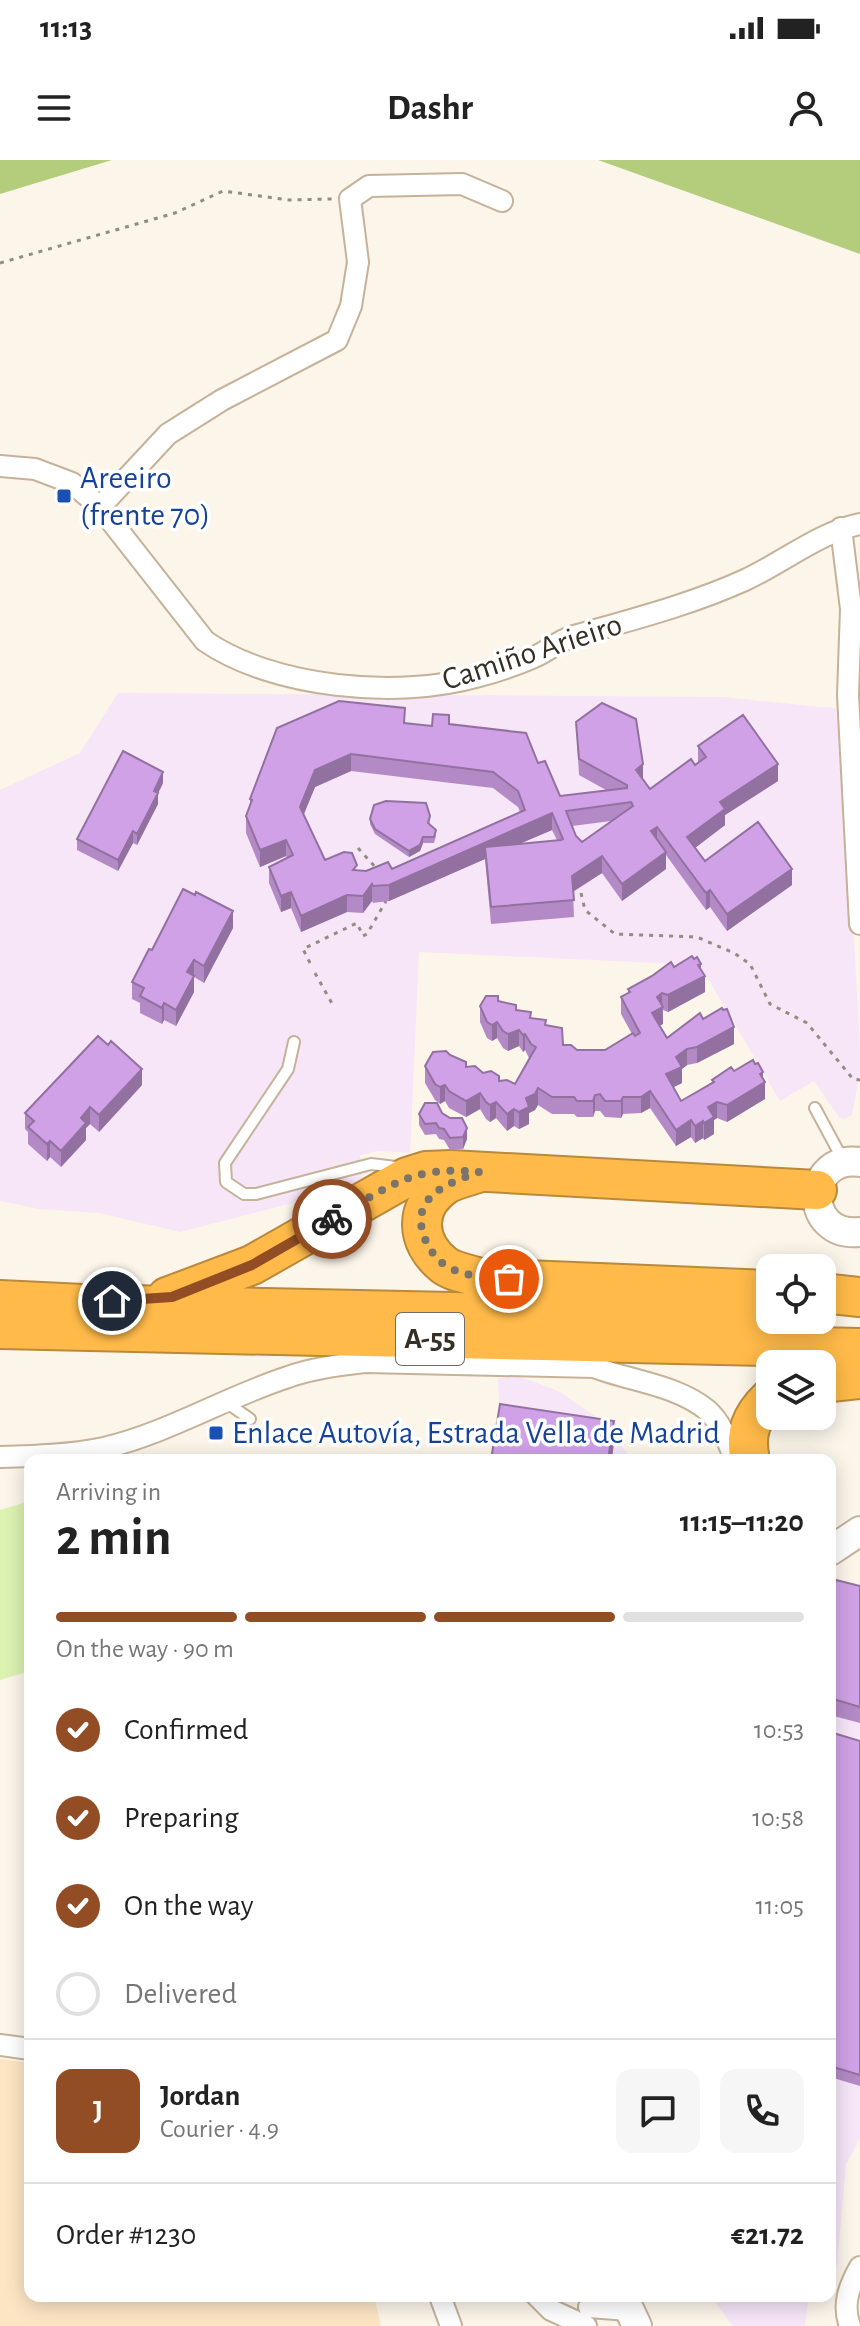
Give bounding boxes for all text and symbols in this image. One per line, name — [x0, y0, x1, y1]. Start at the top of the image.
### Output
text: 11:13 — [40, 13, 92, 43]
icon: menu — [32, 86, 76, 130]
icon: person — [784, 86, 828, 130]
text: Dashr — [387, 90, 473, 126]
place label: Areeiro (frente 70) — [80, 462, 210, 531]
marker: Areeiro (frente 70) — [55, 487, 73, 505]
street label: Camiño Arieiro — [438, 608, 626, 696]
courier — [292, 1179, 372, 1259]
icon: bike — [310, 1197, 354, 1241]
pin — [475, 1245, 543, 1313]
map controls — [756, 1254, 836, 1430]
button: locate — [756, 1254, 836, 1334]
icon: bag — [487, 1257, 531, 1301]
pin — [78, 1267, 146, 1335]
icon: home — [90, 1279, 134, 1323]
road number: A-55 — [396, 1313, 464, 1365]
button: layers — [756, 1350, 836, 1430]
place label: Enlace Autovía, Estrada Vella de Madrid — [232, 1417, 720, 1449]
marker: Enlace Autovía, Estrada Vella de Madrid — [207, 1424, 225, 1442]
text: Arriving in — [56, 1479, 161, 1505]
text: 11:15–11:20 — [680, 1507, 804, 1537]
text: 2 min — [56, 1512, 171, 1564]
text: On the way · 90 m — [56, 1636, 234, 1662]
icon: check — [56, 1708, 100, 1752]
text: Confirmed — [124, 1715, 248, 1745]
text: 10:53 — [754, 1717, 804, 1743]
icon: check — [56, 1796, 100, 1840]
text: Preparing — [124, 1803, 239, 1833]
text: 10:58 — [752, 1805, 804, 1831]
icon: check — [56, 1884, 100, 1928]
text: On the way — [124, 1891, 253, 1921]
text: 11:05 — [756, 1893, 804, 1919]
text: Delivered — [124, 1979, 237, 2009]
button: chat — [616, 2069, 700, 2153]
button: phone — [720, 2069, 804, 2153]
text: Jordan — [160, 2081, 240, 2111]
text: J — [93, 2096, 103, 2126]
text: Courier · 4.9 — [160, 2116, 279, 2142]
text: Order #1230 — [56, 2220, 196, 2250]
text: €21.72 — [731, 2220, 804, 2250]

